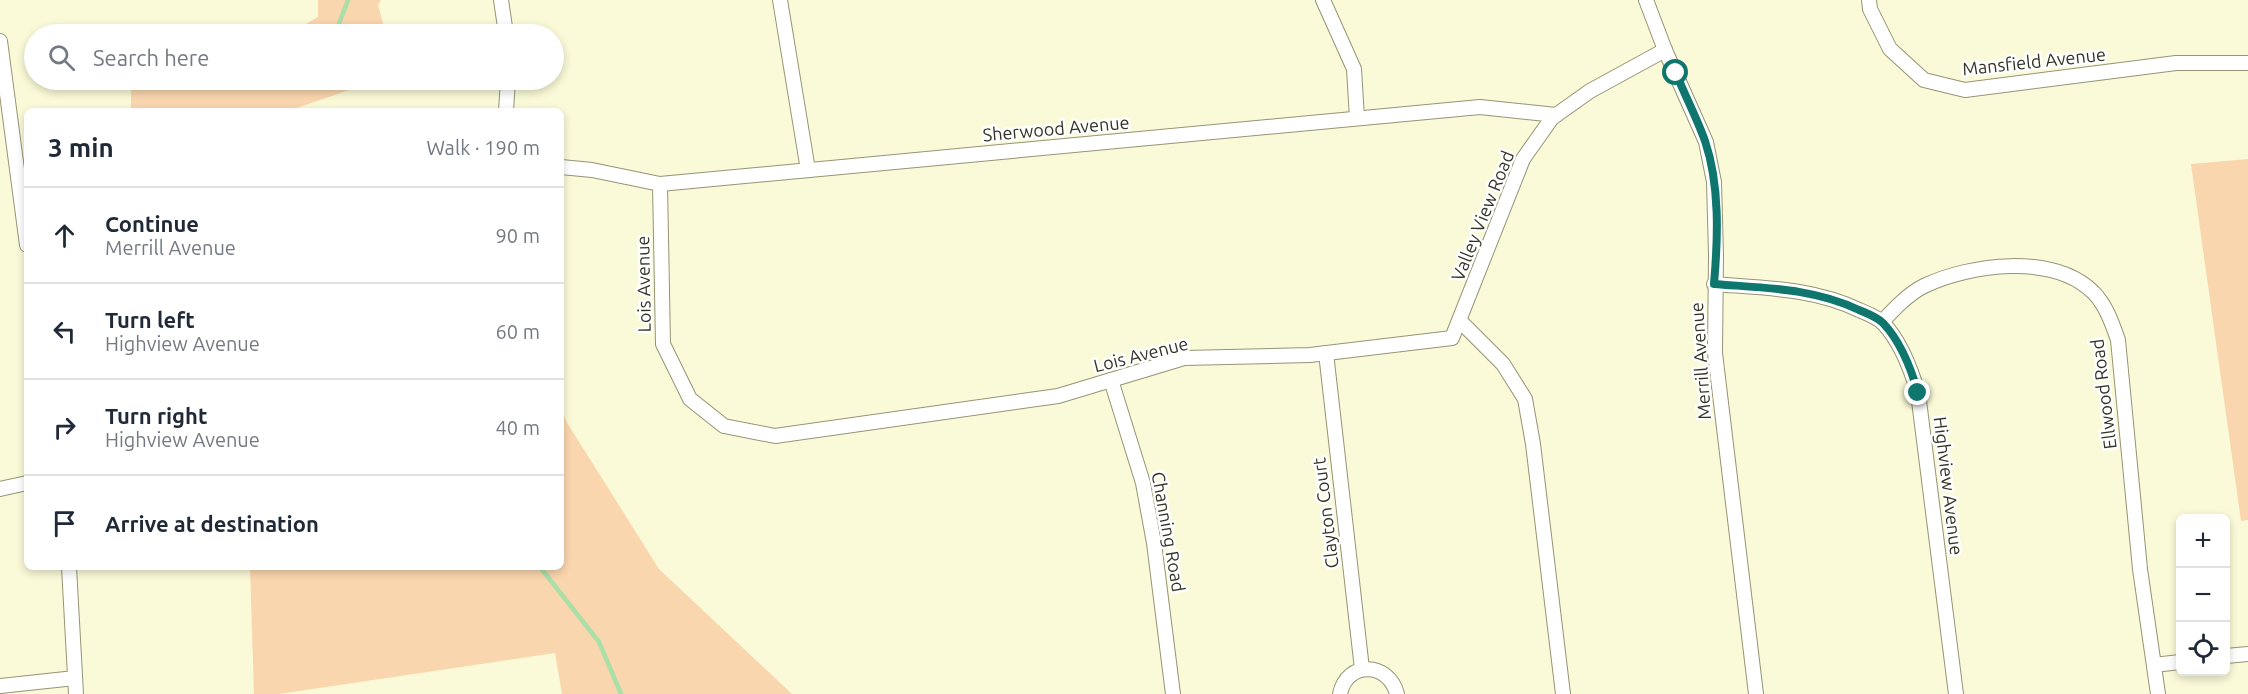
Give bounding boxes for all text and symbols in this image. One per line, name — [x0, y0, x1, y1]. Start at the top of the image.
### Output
search box — [24, 24, 564, 90]
icon: search — [45, 41, 78, 74]
street label: Mansfield Avenue — [1961, 44, 2107, 78]
text: Search here — [93, 45, 209, 70]
route start — [1662, 59, 1688, 85]
street label: Sherwood Avenue — [982, 112, 1130, 144]
text: 3 min — [48, 133, 114, 162]
text: Walk · 190 m — [427, 136, 540, 159]
street label: Valley View Road — [1447, 148, 1517, 284]
text: Continue — [105, 211, 199, 236]
icon: ahead — [48, 219, 81, 252]
text: 90 m — [496, 224, 540, 247]
text: Merrill Avenue — [105, 236, 236, 259]
street label: Lois Avenue — [632, 236, 654, 333]
street label: Merrill Avenue — [1686, 302, 1714, 421]
text: Turn left — [105, 307, 195, 332]
icon: left — [48, 315, 81, 348]
text: 60 m — [496, 320, 540, 343]
text: Highview Avenue — [105, 332, 260, 355]
street label: Lois Avenue — [1091, 333, 1190, 375]
street label: Ellwood Road — [2086, 338, 2120, 450]
route end — [1904, 379, 1930, 405]
text: Turn right — [105, 403, 207, 428]
icon: right — [48, 411, 81, 444]
text: 40 m — [496, 416, 540, 439]
street label: Highview Avenue — [1931, 416, 1967, 556]
text: Highview Avenue — [105, 428, 260, 451]
street label: Clayton Court — [1308, 457, 1342, 570]
street label: Channing Road — [1149, 470, 1189, 594]
icon: arrive — [48, 507, 81, 540]
text: Arrive at destination — [105, 511, 319, 536]
map controls — [2176, 514, 2230, 676]
button: + — [2176, 514, 2230, 568]
button: − — [2176, 568, 2230, 622]
button: locate — [2176, 622, 2230, 676]

